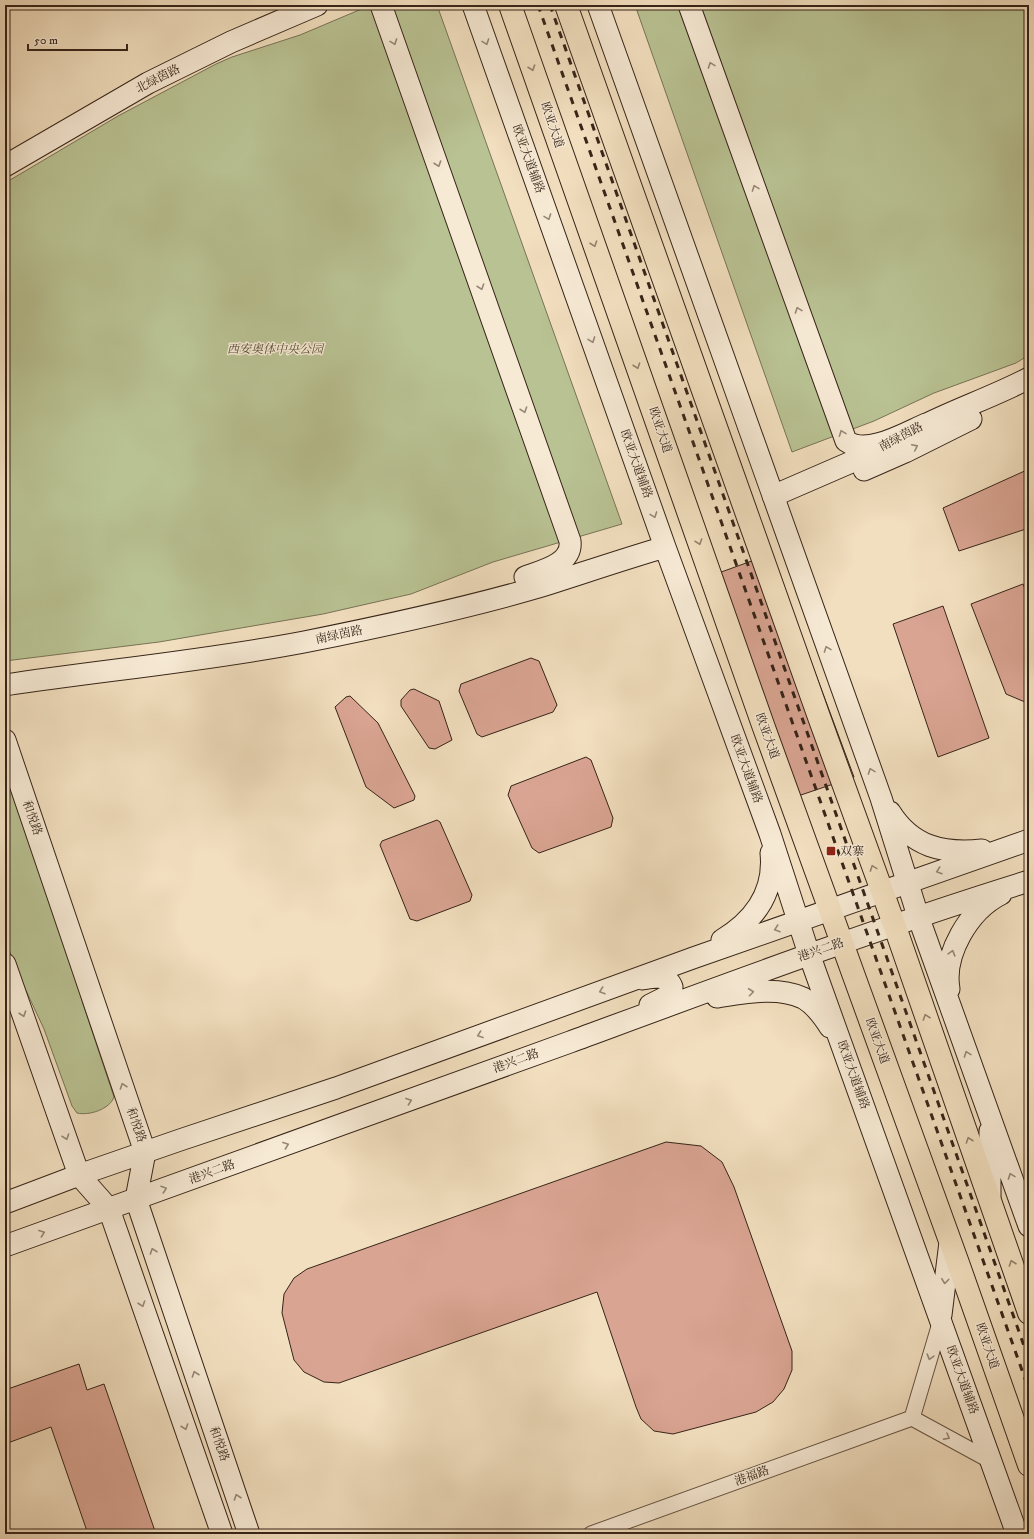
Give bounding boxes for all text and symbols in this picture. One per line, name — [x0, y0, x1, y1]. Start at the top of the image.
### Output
scale bar — [28, 26, 127, 52]
text: 50 m — [34, 33, 58, 48]
one-way arrow — [390, 38, 398, 45]
one-way arrow — [481, 38, 490, 45]
street label: 北绿茵路 — [133, 61, 183, 97]
one-way arrow — [707, 62, 716, 69]
one-way arrow — [527, 65, 536, 72]
street label: 欧亚大道 — [537, 100, 567, 150]
street label: 欧亚大道辅路 — [509, 123, 547, 195]
one-way arrow — [433, 161, 441, 168]
one-way arrow — [751, 184, 759, 191]
one-way arrow — [544, 213, 552, 220]
one-way arrow — [589, 240, 598, 247]
one-way arrow — [476, 283, 485, 290]
one-way arrow — [795, 307, 803, 314]
one-way arrow — [587, 336, 595, 343]
park label: 西安奥体中央公园 — [227, 342, 325, 357]
one-way arrow — [632, 363, 641, 370]
street label: 欧亚大道 — [645, 405, 675, 455]
one-way arrow — [519, 406, 528, 413]
street label: 南绿茵路 — [876, 419, 926, 455]
street label: 欧亚大道辅路 — [617, 428, 655, 500]
one-way arrow — [839, 429, 847, 436]
one-way arrow — [911, 444, 919, 452]
one-way arrow — [649, 511, 658, 518]
one-way arrow — [694, 538, 702, 545]
street label: 南绿茵路 — [314, 623, 364, 647]
one-way arrow — [824, 646, 832, 653]
street label: 欧亚大道 — [752, 711, 782, 761]
street label: 欧亚大道辅路 — [727, 733, 765, 805]
one-way arrow — [868, 768, 876, 775]
street label: 和悦路 — [19, 799, 45, 837]
place label: 双寨 — [840, 844, 864, 859]
marker: 双寨 — [825, 845, 837, 857]
one-way arrow — [870, 865, 878, 872]
one-way arrow — [936, 867, 943, 875]
one-way arrow — [774, 924, 781, 932]
street label: 港兴二路 — [796, 935, 846, 965]
one-way arrow — [947, 950, 956, 957]
one-way arrow — [599, 986, 606, 994]
one-way arrow — [748, 988, 754, 997]
one-way arrow — [18, 1011, 26, 1018]
one-way arrow — [922, 1014, 930, 1021]
street label: 欧亚大道 — [862, 1016, 892, 1066]
one-way arrow — [476, 1031, 483, 1039]
street label: 欧亚大道辅路 — [834, 1039, 872, 1111]
street label: 港兴二路 — [491, 1046, 541, 1076]
one-way arrow — [963, 1050, 972, 1057]
one-way arrow — [119, 1083, 127, 1090]
one-way arrow — [405, 1097, 412, 1105]
street label: 和悦路 — [123, 1106, 149, 1144]
one-way arrow — [61, 1133, 70, 1140]
one-way arrow — [965, 1136, 973, 1143]
one-way arrow — [283, 1142, 290, 1150]
street label: 港兴二路 — [187, 1157, 237, 1187]
one-way arrow — [1007, 1172, 1016, 1179]
one-way arrow — [161, 1186, 168, 1194]
one-way arrow — [38, 1229, 45, 1238]
one-way arrow — [149, 1248, 158, 1255]
one-way arrow — [1008, 1259, 1016, 1266]
one-way arrow — [941, 1278, 950, 1284]
one-way arrow — [137, 1300, 146, 1307]
street label: 欧亚大道 — [972, 1321, 1002, 1371]
street label: 欧亚大道辅路 — [943, 1344, 981, 1416]
one-way arrow — [926, 1354, 935, 1361]
one-way arrow — [191, 1371, 200, 1378]
one-way arrow — [180, 1423, 188, 1430]
street label: 和悦路 — [206, 1425, 232, 1463]
one-way arrow — [942, 1432, 950, 1439]
street label: 港福路 — [733, 1463, 771, 1489]
one-way arrow — [233, 1494, 242, 1501]

